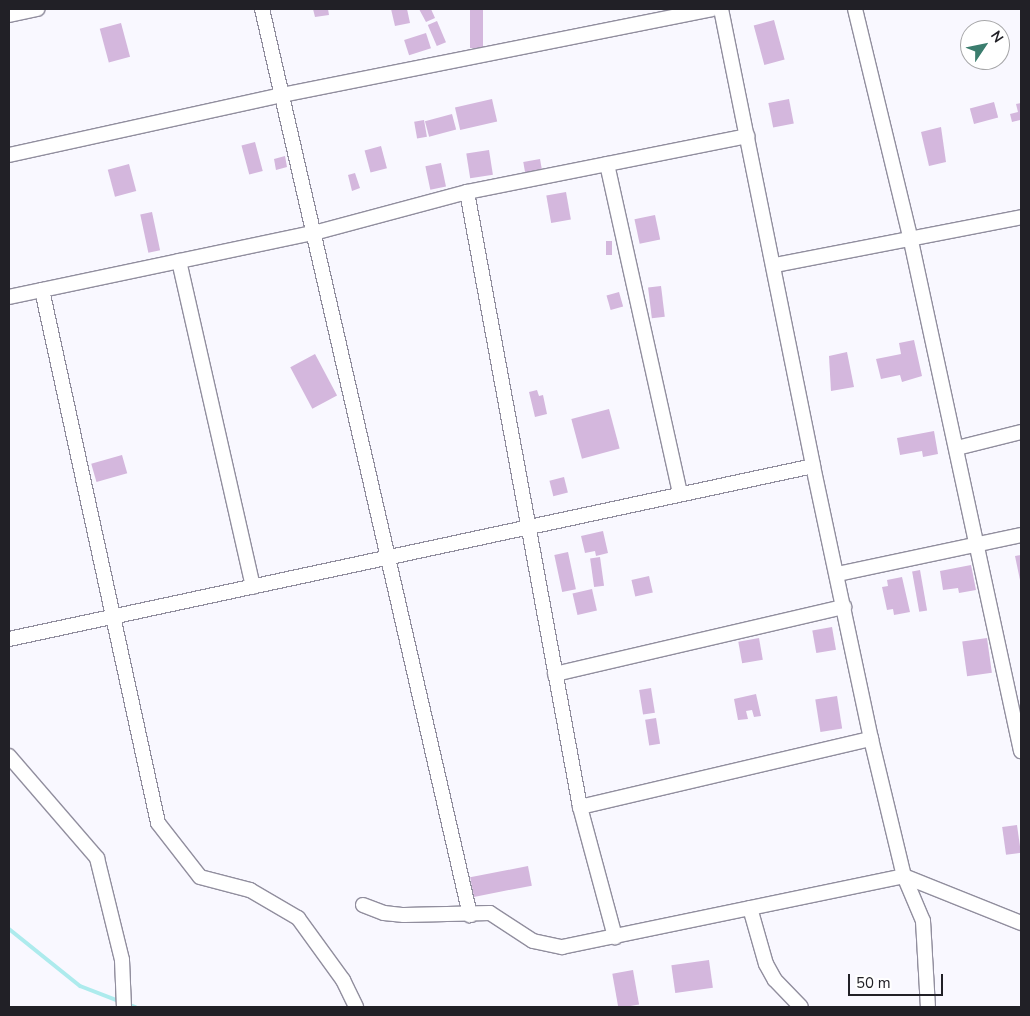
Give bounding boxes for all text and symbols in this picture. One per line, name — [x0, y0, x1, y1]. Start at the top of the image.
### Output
north arrow — [960, 20, 1010, 70]
text: N — [986, 27, 1008, 47]
scale bar — [850, 964, 945, 996]
text: 50 m — [856, 973, 891, 993]

